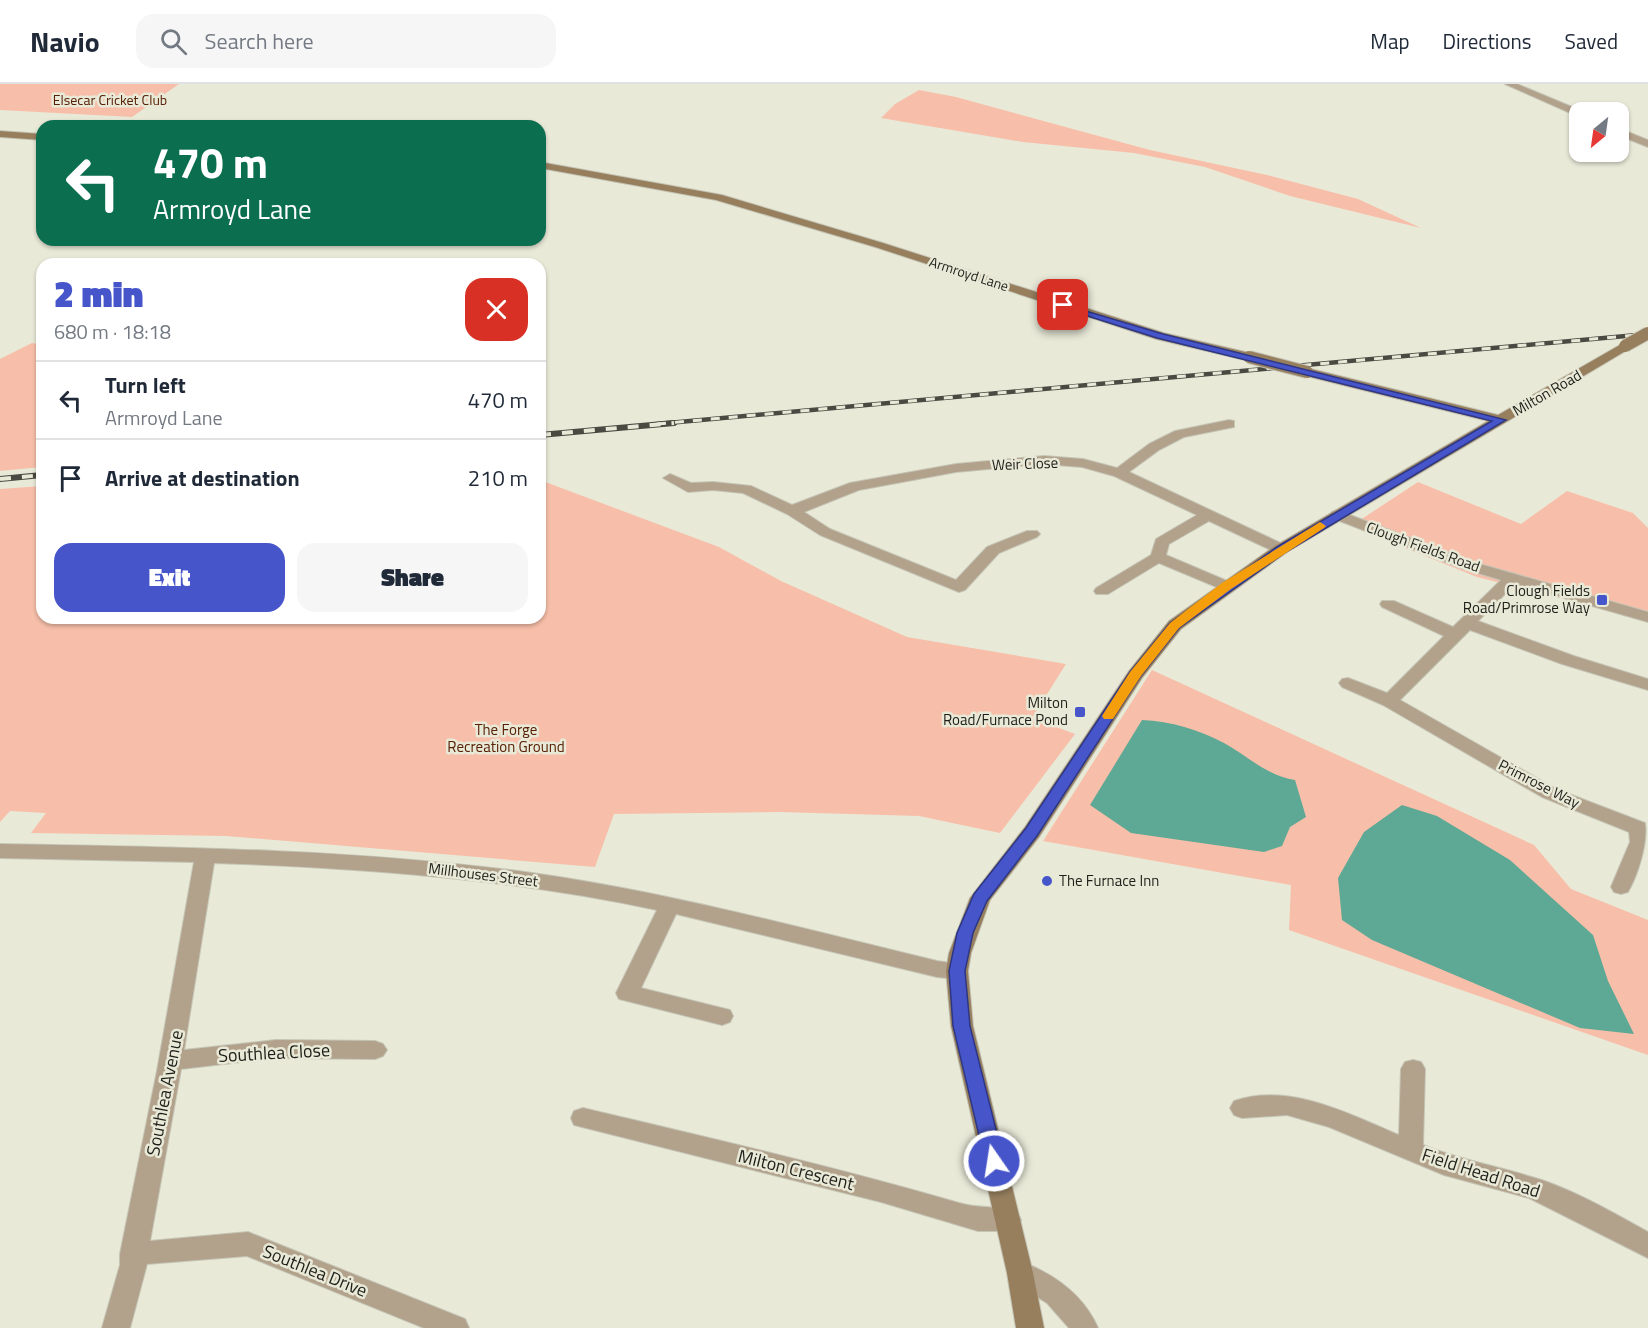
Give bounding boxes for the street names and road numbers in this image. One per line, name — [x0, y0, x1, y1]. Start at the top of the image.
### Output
street label: Armroyd Lane — [927, 251, 1012, 296]
street label: Milton Road — [1508, 364, 1586, 422]
street label: Weir Close — [991, 451, 1059, 476]
street label: Clough Fields Road — [1363, 515, 1483, 578]
street label: Primrose Way — [1495, 753, 1584, 814]
street label: Millhouses Street — [427, 856, 540, 893]
street label: Southlea Avenue — [139, 1028, 190, 1158]
street label: Southlea Close — [217, 1036, 331, 1069]
street label: Field Head Road — [1419, 1141, 1544, 1204]
street label: Milton Crescent — [735, 1142, 858, 1197]
street label: Southlea Drive — [259, 1237, 371, 1304]

